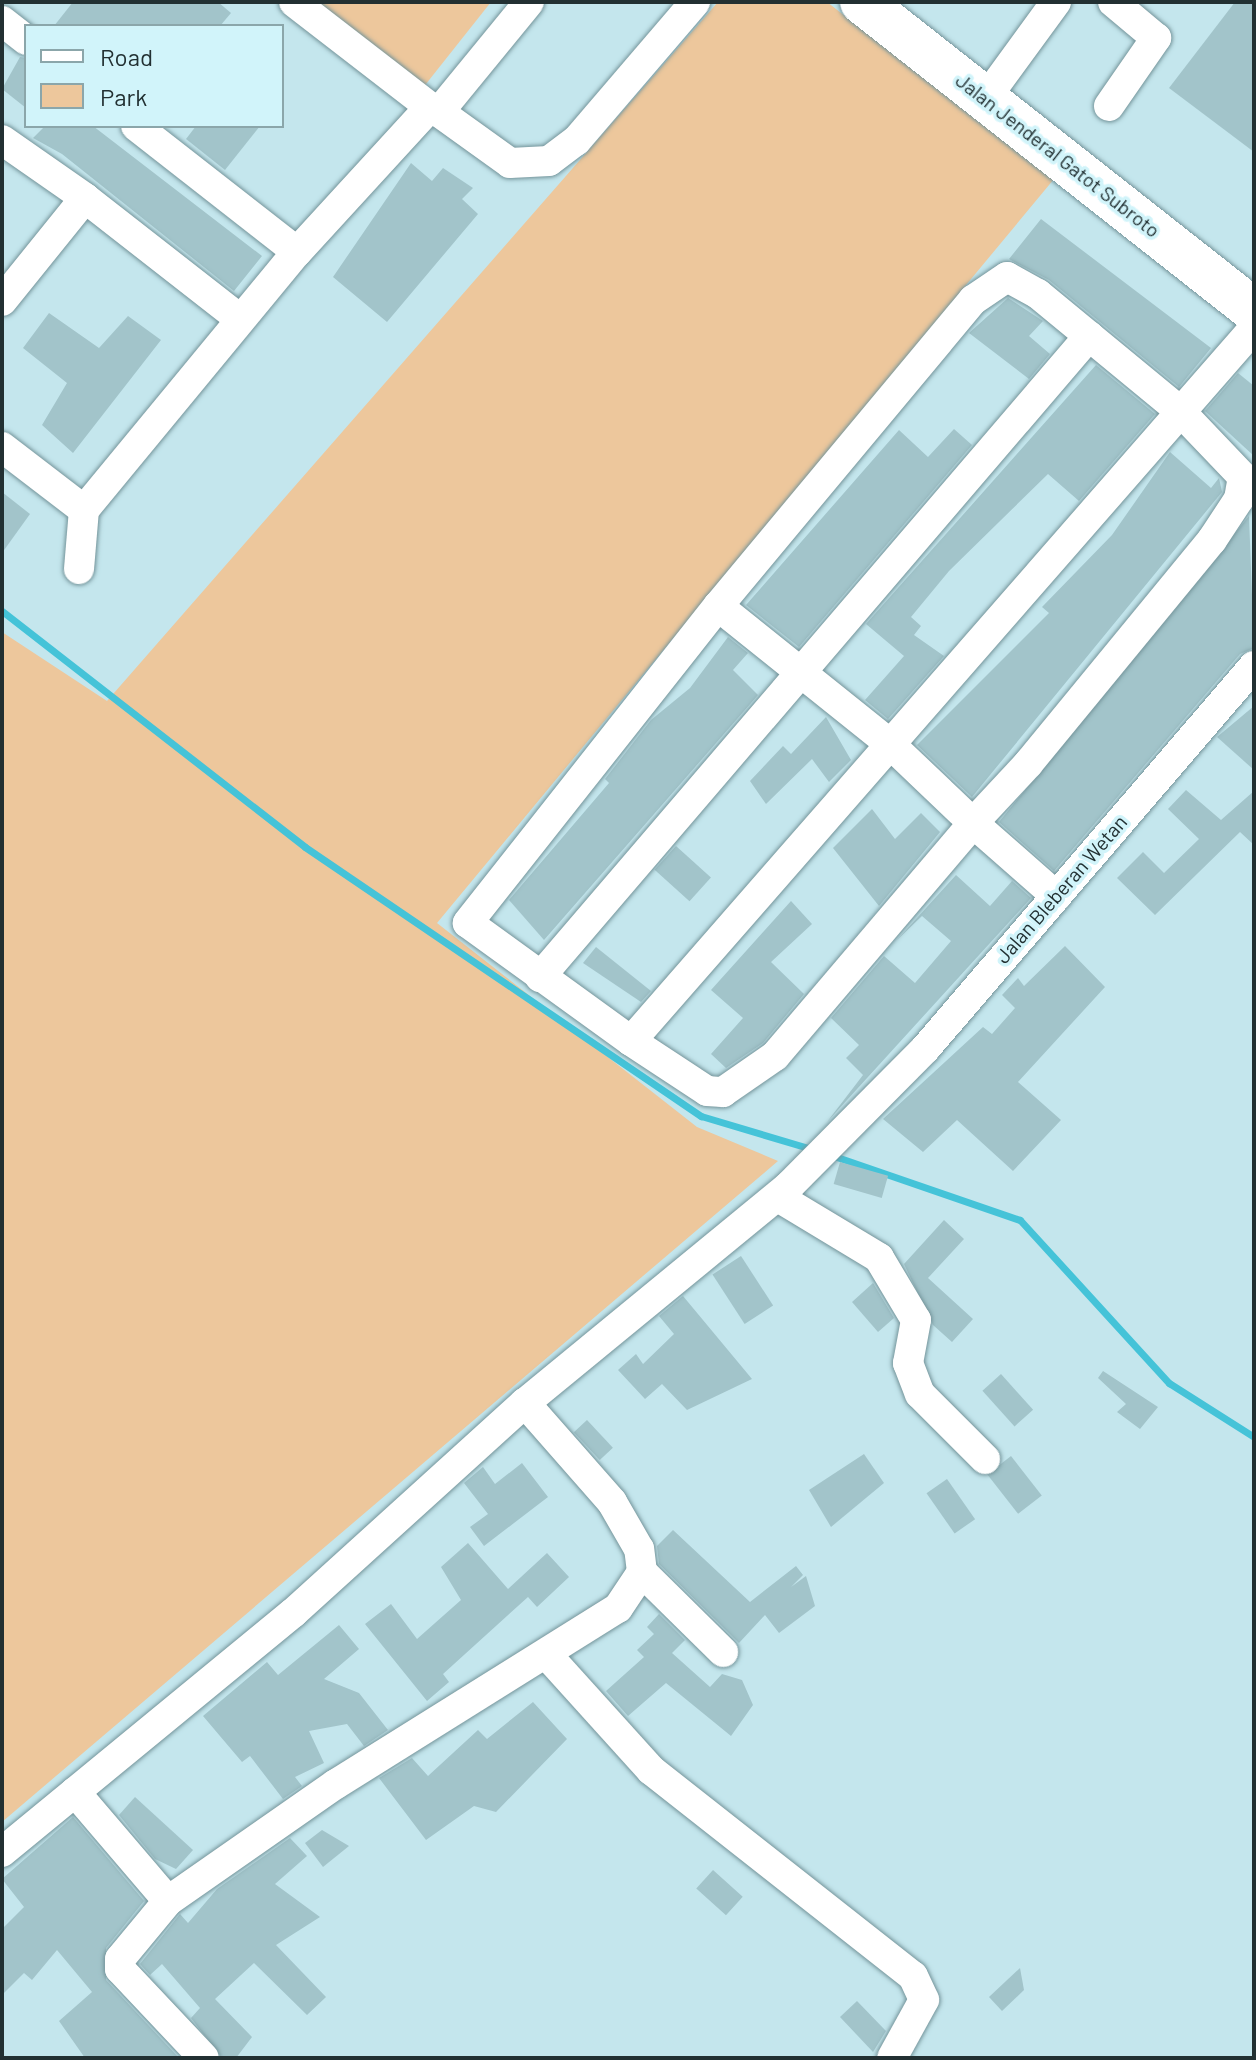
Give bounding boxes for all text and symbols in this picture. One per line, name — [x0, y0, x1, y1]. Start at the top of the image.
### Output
legend — [24, 24, 284, 128]
text: Road — [100, 42, 153, 71]
street label: Jalan Jenderal Gatot Subroto — [951, 68, 1165, 242]
text: Park — [100, 82, 147, 111]
street label: Jalan Bleberan Wetan — [990, 810, 1132, 968]

